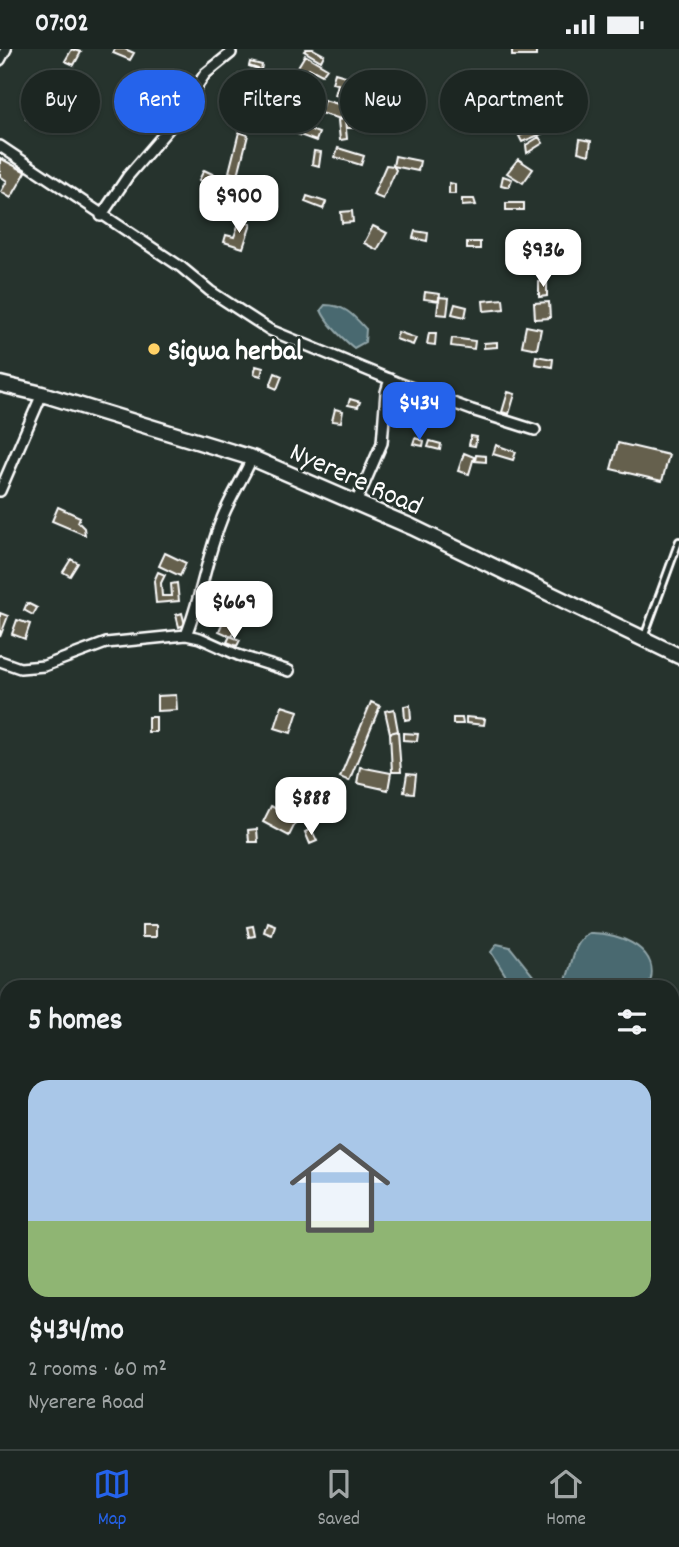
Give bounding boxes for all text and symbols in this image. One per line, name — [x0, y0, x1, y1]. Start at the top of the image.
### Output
text: 07:02 — [35, 6, 89, 43]
chip: Buy — [21, 70, 100, 133]
chip: Rent — [114, 70, 205, 133]
chip: Filters — [219, 70, 326, 133]
chip: New — [340, 70, 426, 133]
chip: Apartment — [440, 70, 588, 133]
pin: $900 — [198, 176, 280, 235]
text: $900 — [215, 181, 263, 214]
pin: $936 — [502, 229, 584, 289]
text: $936 — [521, 235, 565, 268]
place label: Sigwa herbal — [168, 334, 303, 374]
marker: Sigwa herbal — [146, 341, 162, 357]
pin: $434 — [378, 383, 460, 442]
text: $434 — [399, 388, 439, 421]
street label: Nyerere Road — [282, 434, 428, 529]
pin: $669 — [193, 581, 275, 641]
text: $669 — [212, 587, 256, 620]
pin: $888 — [270, 777, 352, 837]
text: $888 — [291, 783, 331, 816]
text: 5 homes — [28, 1001, 122, 1044]
icon: filters — [613, 1003, 651, 1041]
icon: home — [277, 1125, 403, 1251]
text: $434/mo — [28, 1311, 124, 1354]
text: 2 rooms · 60 m² — [28, 1354, 167, 1387]
text: Nyerere Road — [28, 1387, 144, 1420]
tab: Map — [93, 1465, 131, 1534]
tab: Saved — [317, 1465, 360, 1534]
tab: Home — [546, 1465, 586, 1534]

